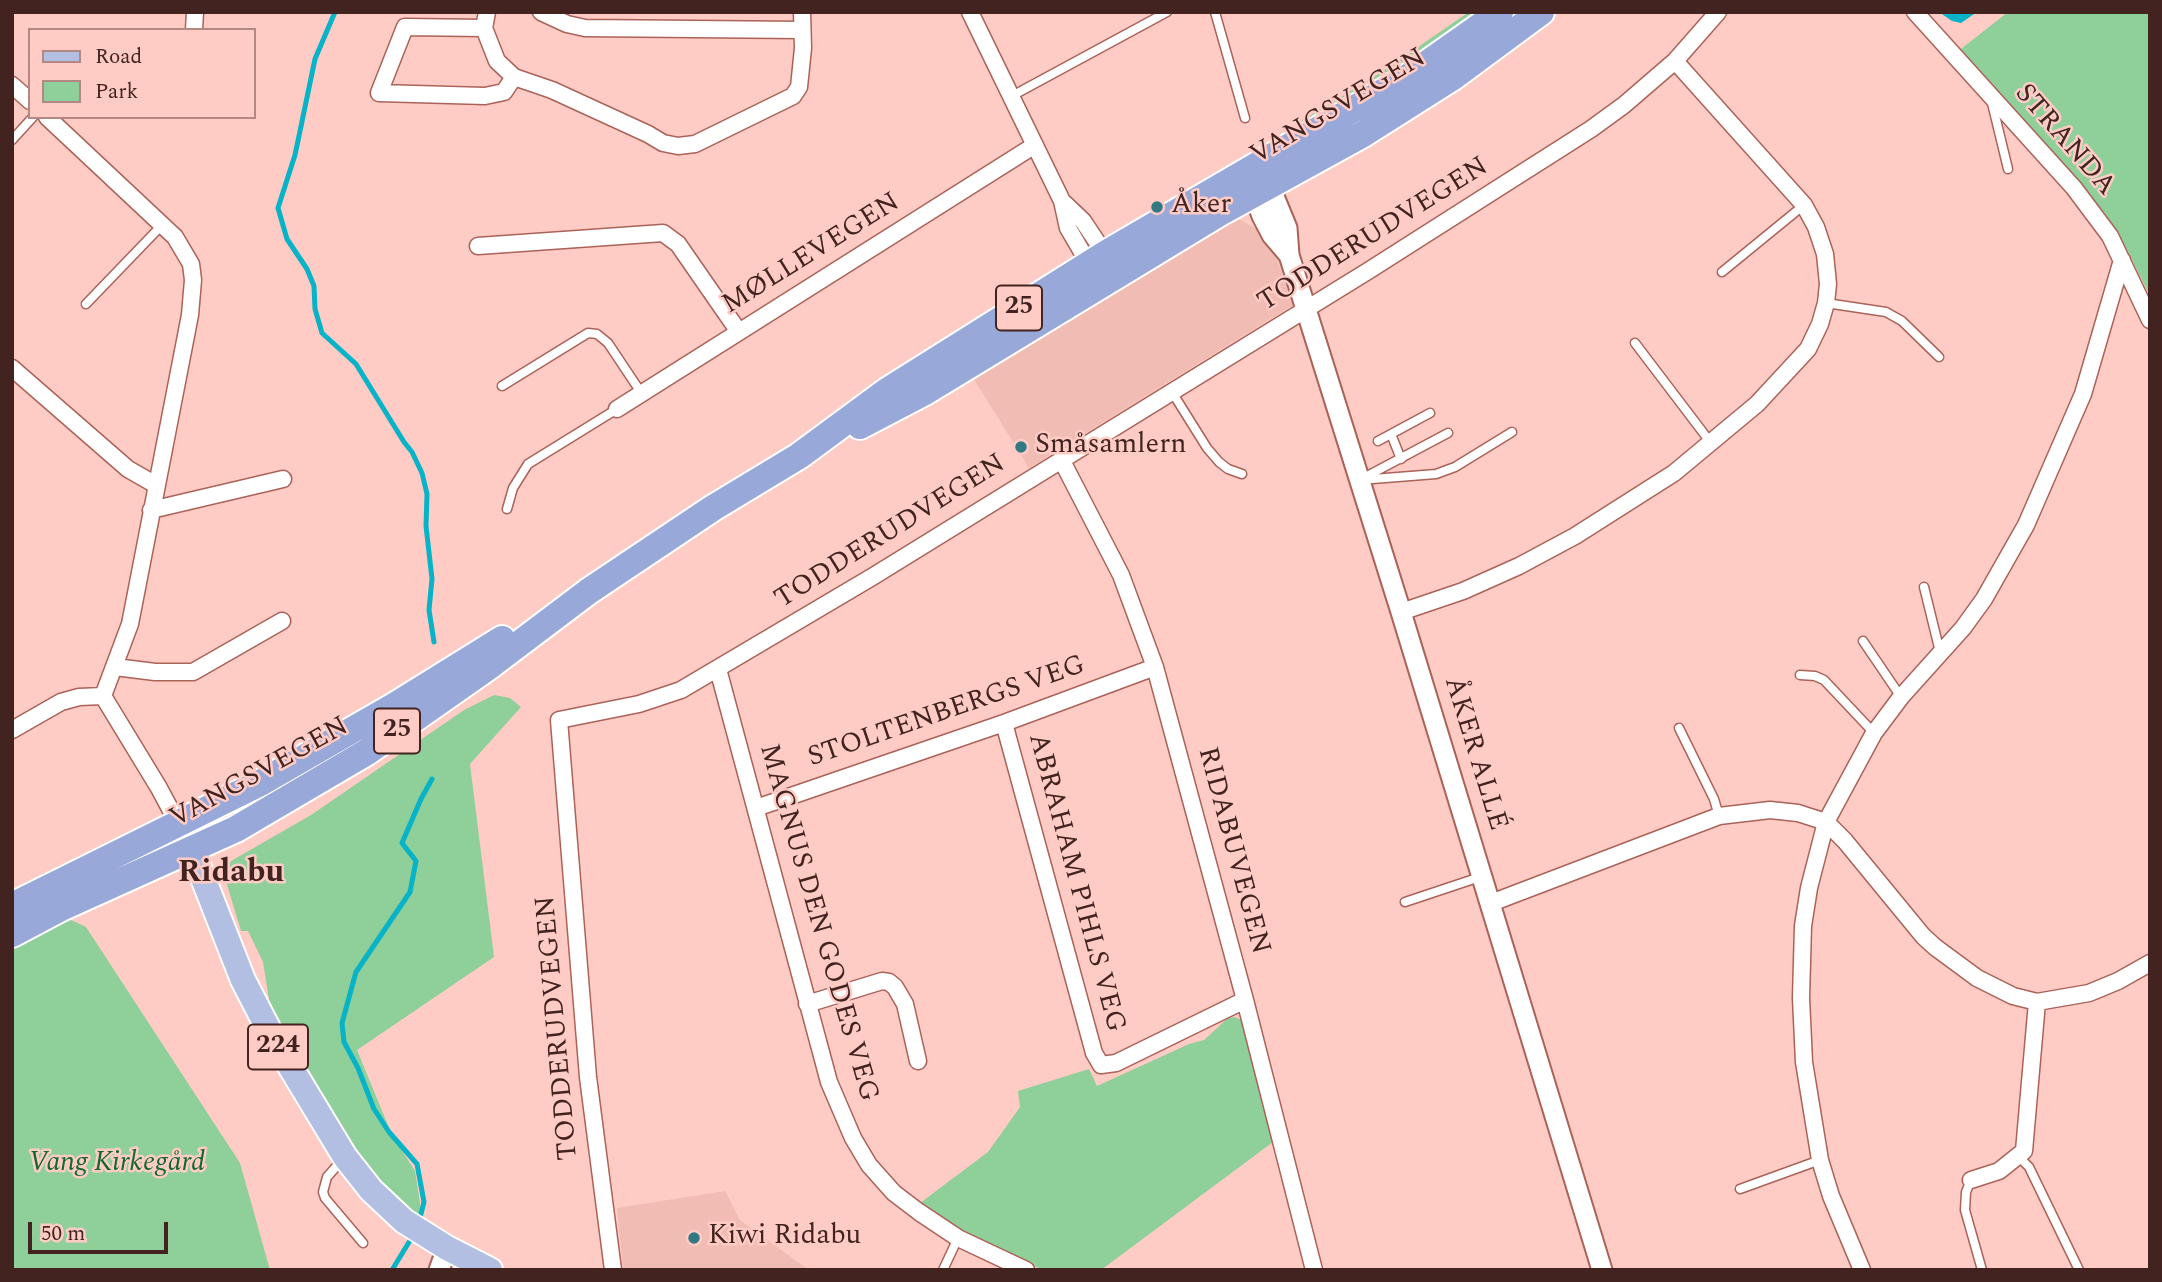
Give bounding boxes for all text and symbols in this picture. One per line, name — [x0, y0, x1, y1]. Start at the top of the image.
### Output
legend — [28, 28, 256, 119]
text: Road — [95, 41, 142, 73]
street label: VANGSVEGEN — [1245, 42, 1433, 174]
text: Park — [95, 76, 138, 108]
street label: STRANDA — [2006, 78, 2122, 204]
street label: TODDERUDVEGEN — [1252, 151, 1496, 321]
street label: MØLLEVEGEN — [717, 187, 907, 323]
place label: Åker — [1171, 190, 1231, 224]
marker: Åker — [1149, 199, 1165, 215]
road number: 25 — [996, 286, 1042, 330]
place label: Småsamlern — [1035, 430, 1187, 464]
marker: Småsamlern — [1013, 439, 1029, 455]
street label: TODDERUDVEGEN — [769, 448, 1013, 618]
street label: STOLTENBERGS VEG — [804, 650, 1090, 776]
street label: ÅKER ALLÉ — [1435, 673, 1513, 835]
road number: 25 — [374, 708, 420, 754]
street label: VANGSVEGEN — [165, 711, 355, 837]
street label: ABRAHAM PIHLS VEG — [1019, 730, 1131, 1036]
street label: MAGNUS DEN GODES VEG — [750, 740, 884, 1106]
street label: RIDABUVEGEN — [1188, 744, 1276, 958]
district label: Ridabu — [178, 856, 284, 894]
street label: TODDERUDVEGEN — [531, 894, 587, 1162]
road number: 224 — [248, 1024, 308, 1070]
park label: Vang Kirkegård — [29, 1148, 205, 1182]
scale bar — [32, 1208, 172, 1252]
text: 50 m — [41, 1218, 85, 1250]
place label: Kiwi Ridabu — [708, 1221, 861, 1255]
marker: Kiwi Ridabu — [686, 1230, 702, 1246]

